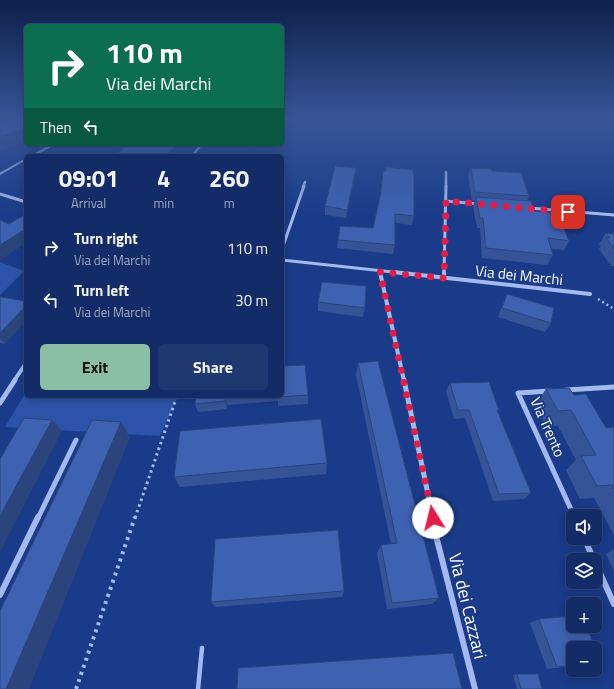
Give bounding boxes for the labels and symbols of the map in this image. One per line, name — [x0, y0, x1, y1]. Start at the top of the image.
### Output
pin — [551, 195, 585, 229]
street label: Via dei Marchi — [474, 259, 564, 291]
street label: Via Trento — [525, 393, 571, 461]
position arrow — [412, 497, 454, 539]
street label: Via dei Cazzari — [442, 550, 494, 662]

